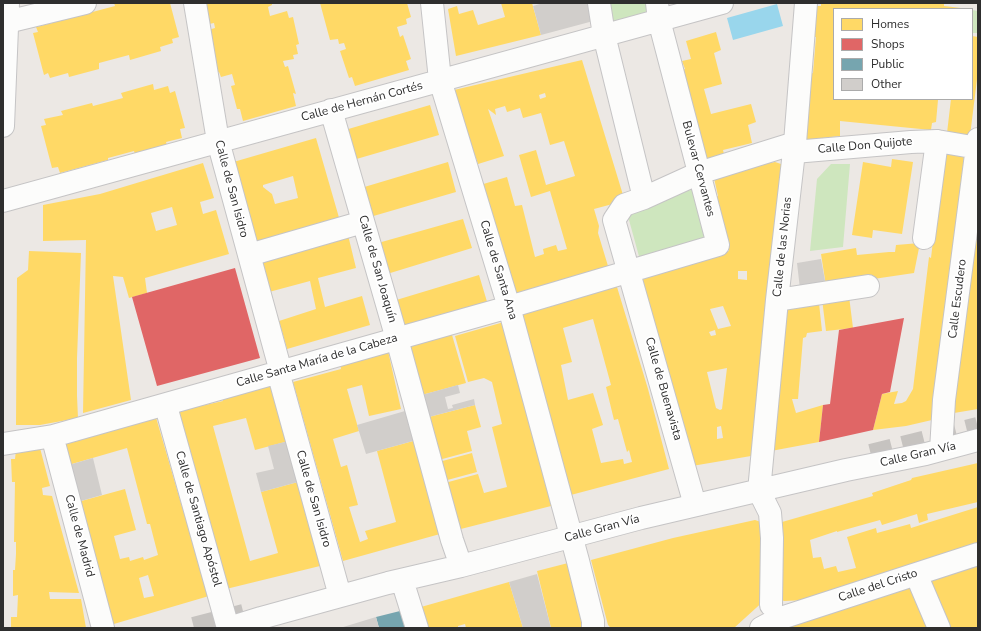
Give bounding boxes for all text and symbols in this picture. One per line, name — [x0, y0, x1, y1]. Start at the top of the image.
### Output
legend — [833, 8, 973, 100]
text: Homes — [871, 16, 909, 32]
text: Shops — [871, 36, 905, 52]
text: Public — [871, 56, 904, 72]
text: Other — [871, 76, 902, 92]
street label: Calle de Hernán Cortés — [300, 79, 424, 125]
street label: Bulevar Cervantes — [678, 119, 718, 219]
street label: Calle Don Quijote — [817, 135, 913, 157]
street label: Calle de San Isidro — [211, 139, 251, 239]
street label: Calle de las Norias — [771, 196, 795, 298]
street label: Calle de San Joaquín — [355, 214, 399, 324]
street label: Calle de Santa Ana — [476, 218, 520, 322]
street label: Calle Escudero — [946, 258, 970, 340]
street label: Calle Santa María de la Cabeza — [235, 331, 399, 391]
street label: Calle de Buenavista — [641, 336, 685, 442]
street label: Calle Gran Vía — [879, 439, 957, 471]
street label: Calle de San Isidro — [292, 449, 334, 549]
street label: Calle de Santiago Apóstol — [172, 450, 224, 588]
street label: Calle de Madrid — [61, 493, 97, 579]
street label: Calle Gran Vía — [563, 512, 641, 546]
street label: Calle del Cristo — [837, 566, 919, 606]

